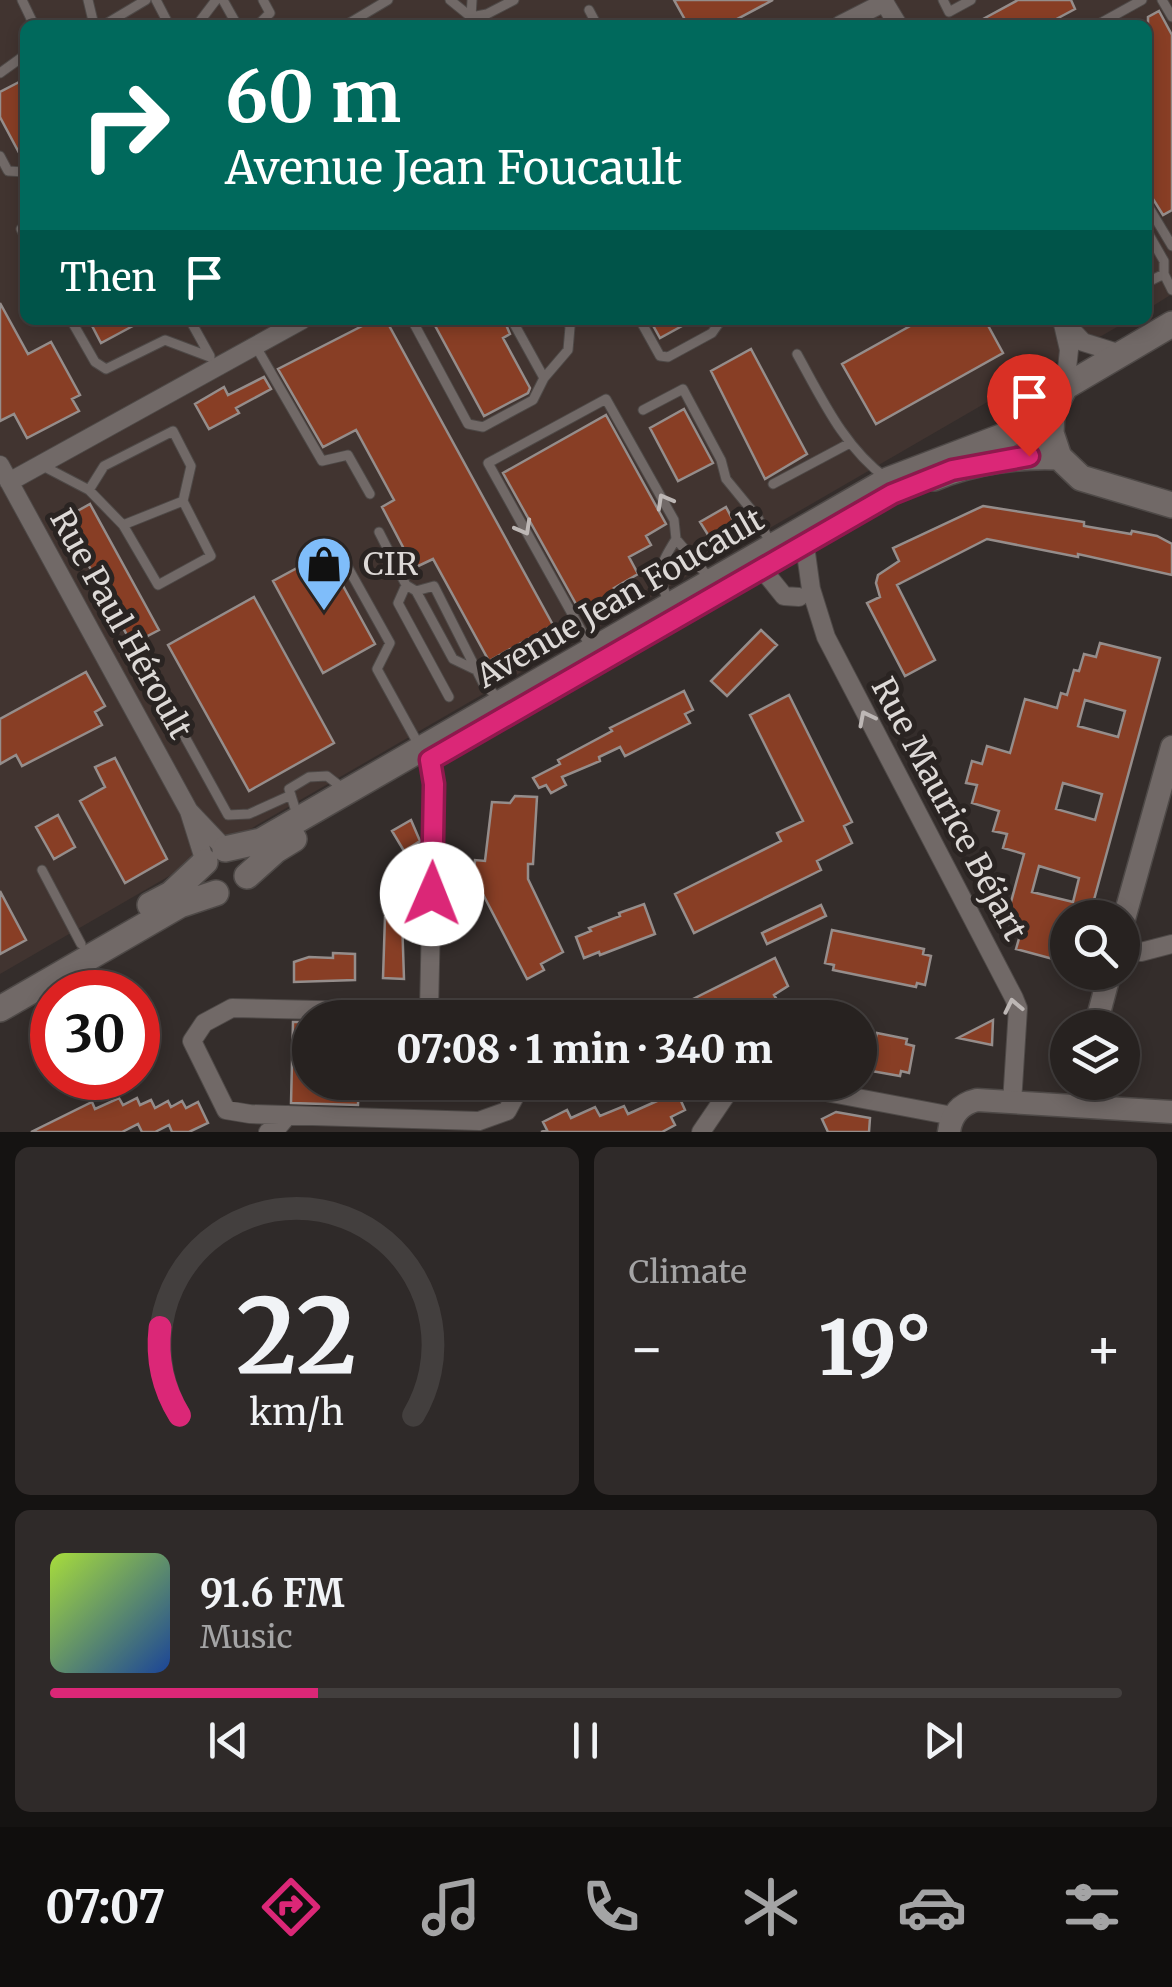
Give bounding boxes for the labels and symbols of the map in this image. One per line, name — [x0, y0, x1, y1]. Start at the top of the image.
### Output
pin — [987, 354, 1072, 457]
one-way arrow — [656, 493, 676, 511]
street label: Avenue Jean Foucault — [468, 499, 771, 697]
street label: Rue Paul Héroult — [41, 502, 201, 746]
one-way arrow — [512, 518, 532, 536]
shop icon: CIR — [294, 534, 354, 613]
place label: CIR — [363, 544, 419, 584]
street label: Rue Maurice Béjart — [863, 671, 1035, 948]
one-way arrow — [859, 710, 879, 728]
position arrow — [380, 842, 484, 946]
speed limit sign: 30 — [30, 970, 160, 1100]
one-way arrow — [1004, 998, 1025, 1015]

